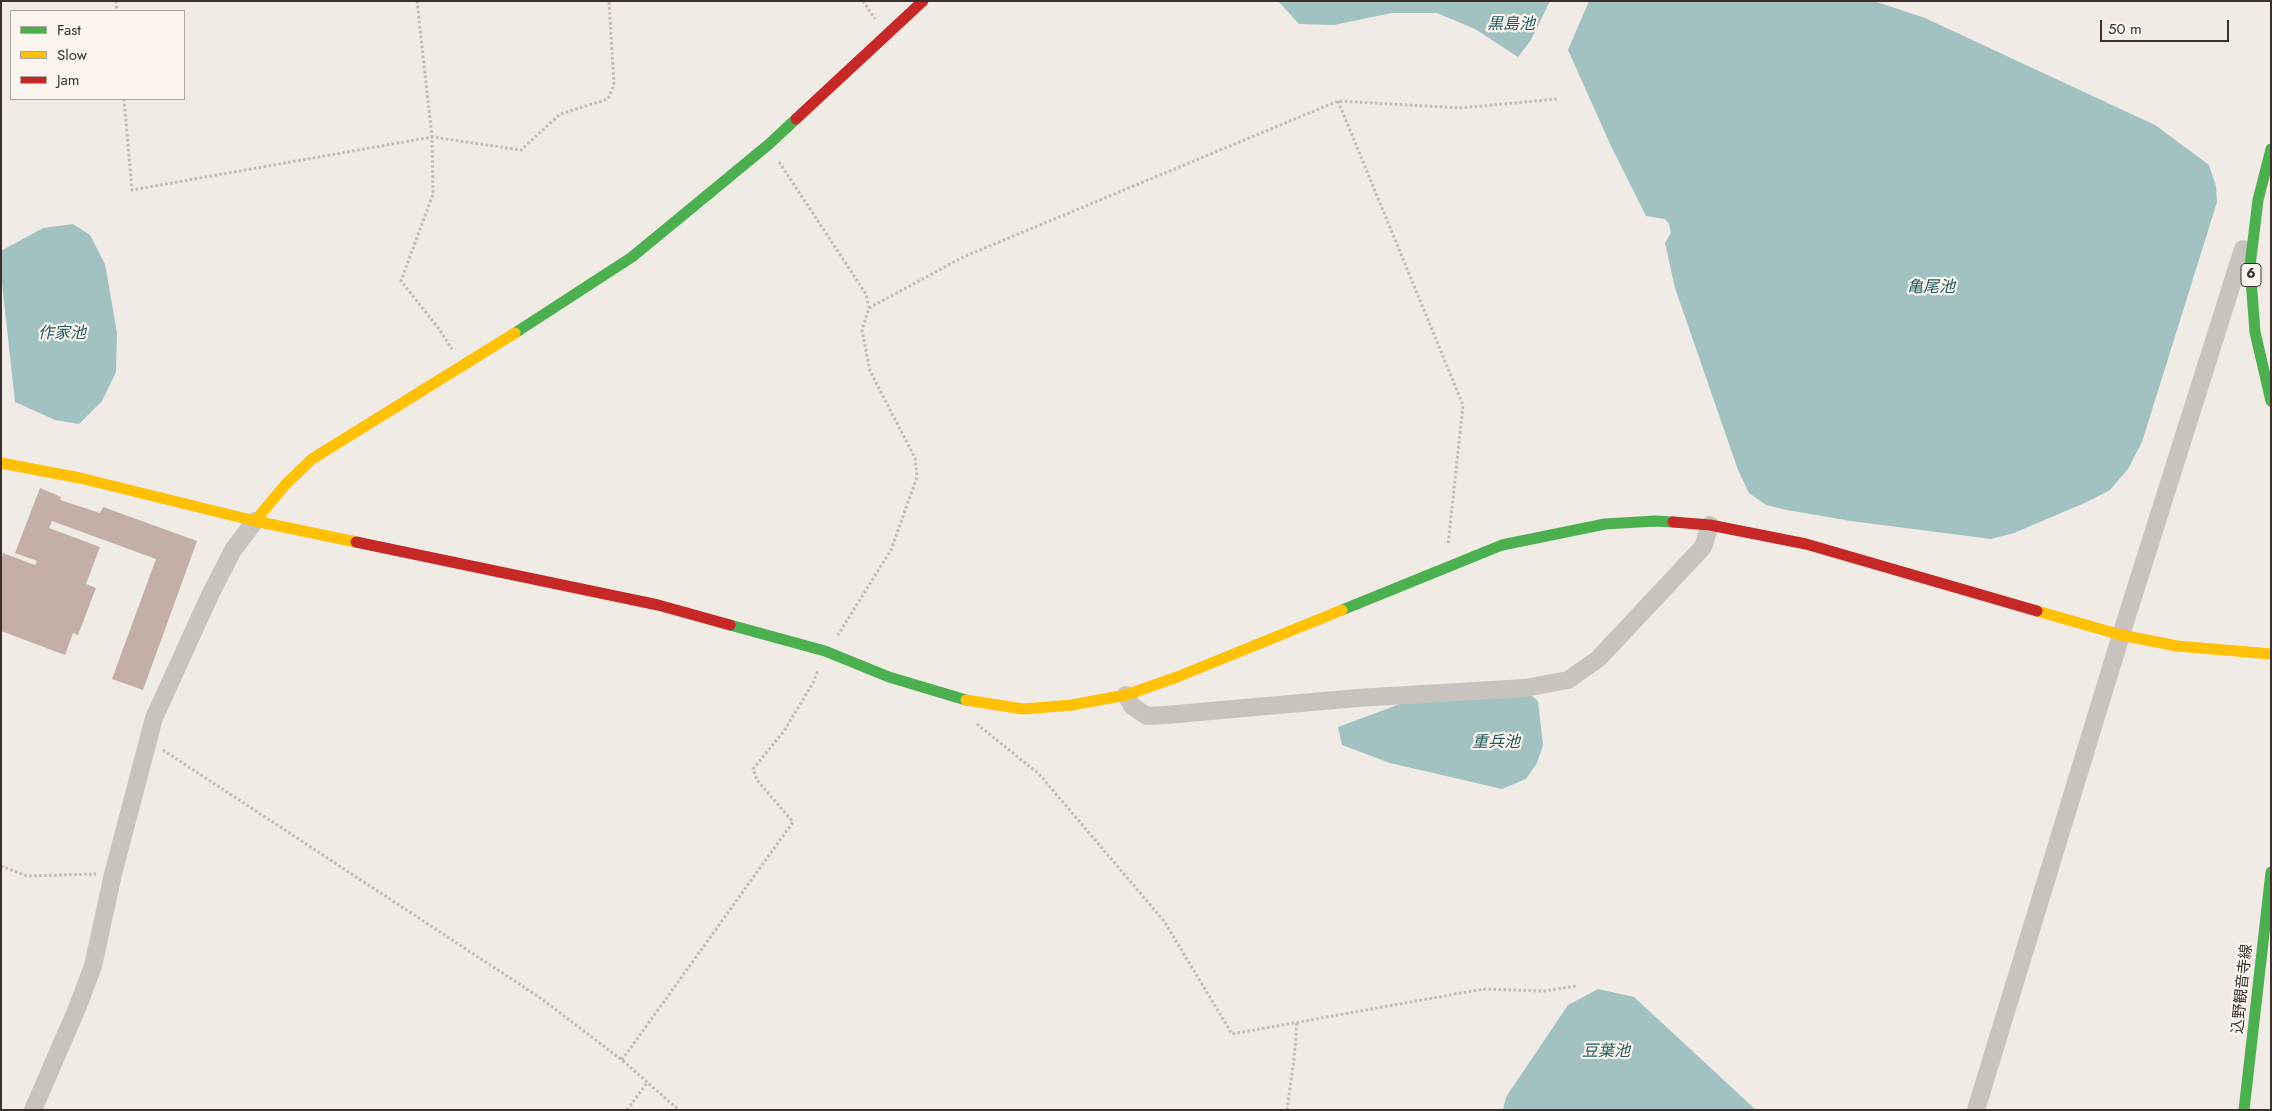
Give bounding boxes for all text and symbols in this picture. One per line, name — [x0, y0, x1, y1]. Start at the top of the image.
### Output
legend — [10, 10, 185, 100]
scale bar — [2102, 10, 2231, 42]
water label: 黒島池 — [1487, 15, 1535, 35]
text: 50 m — [2108, 18, 2142, 40]
text: Fast — [57, 19, 81, 41]
text: Slow — [57, 44, 87, 66]
text: Jam — [57, 69, 80, 91]
road number: 6 — [2241, 264, 2261, 286]
water label: 亀尾池 — [1907, 278, 1955, 298]
water label: 作家池 — [38, 324, 86, 344]
water label: 重兵池 — [1472, 733, 1520, 753]
street label: 込野観音寺線 — [2229, 943, 2257, 1035]
water label: 豆葉池 — [1582, 1042, 1630, 1062]

